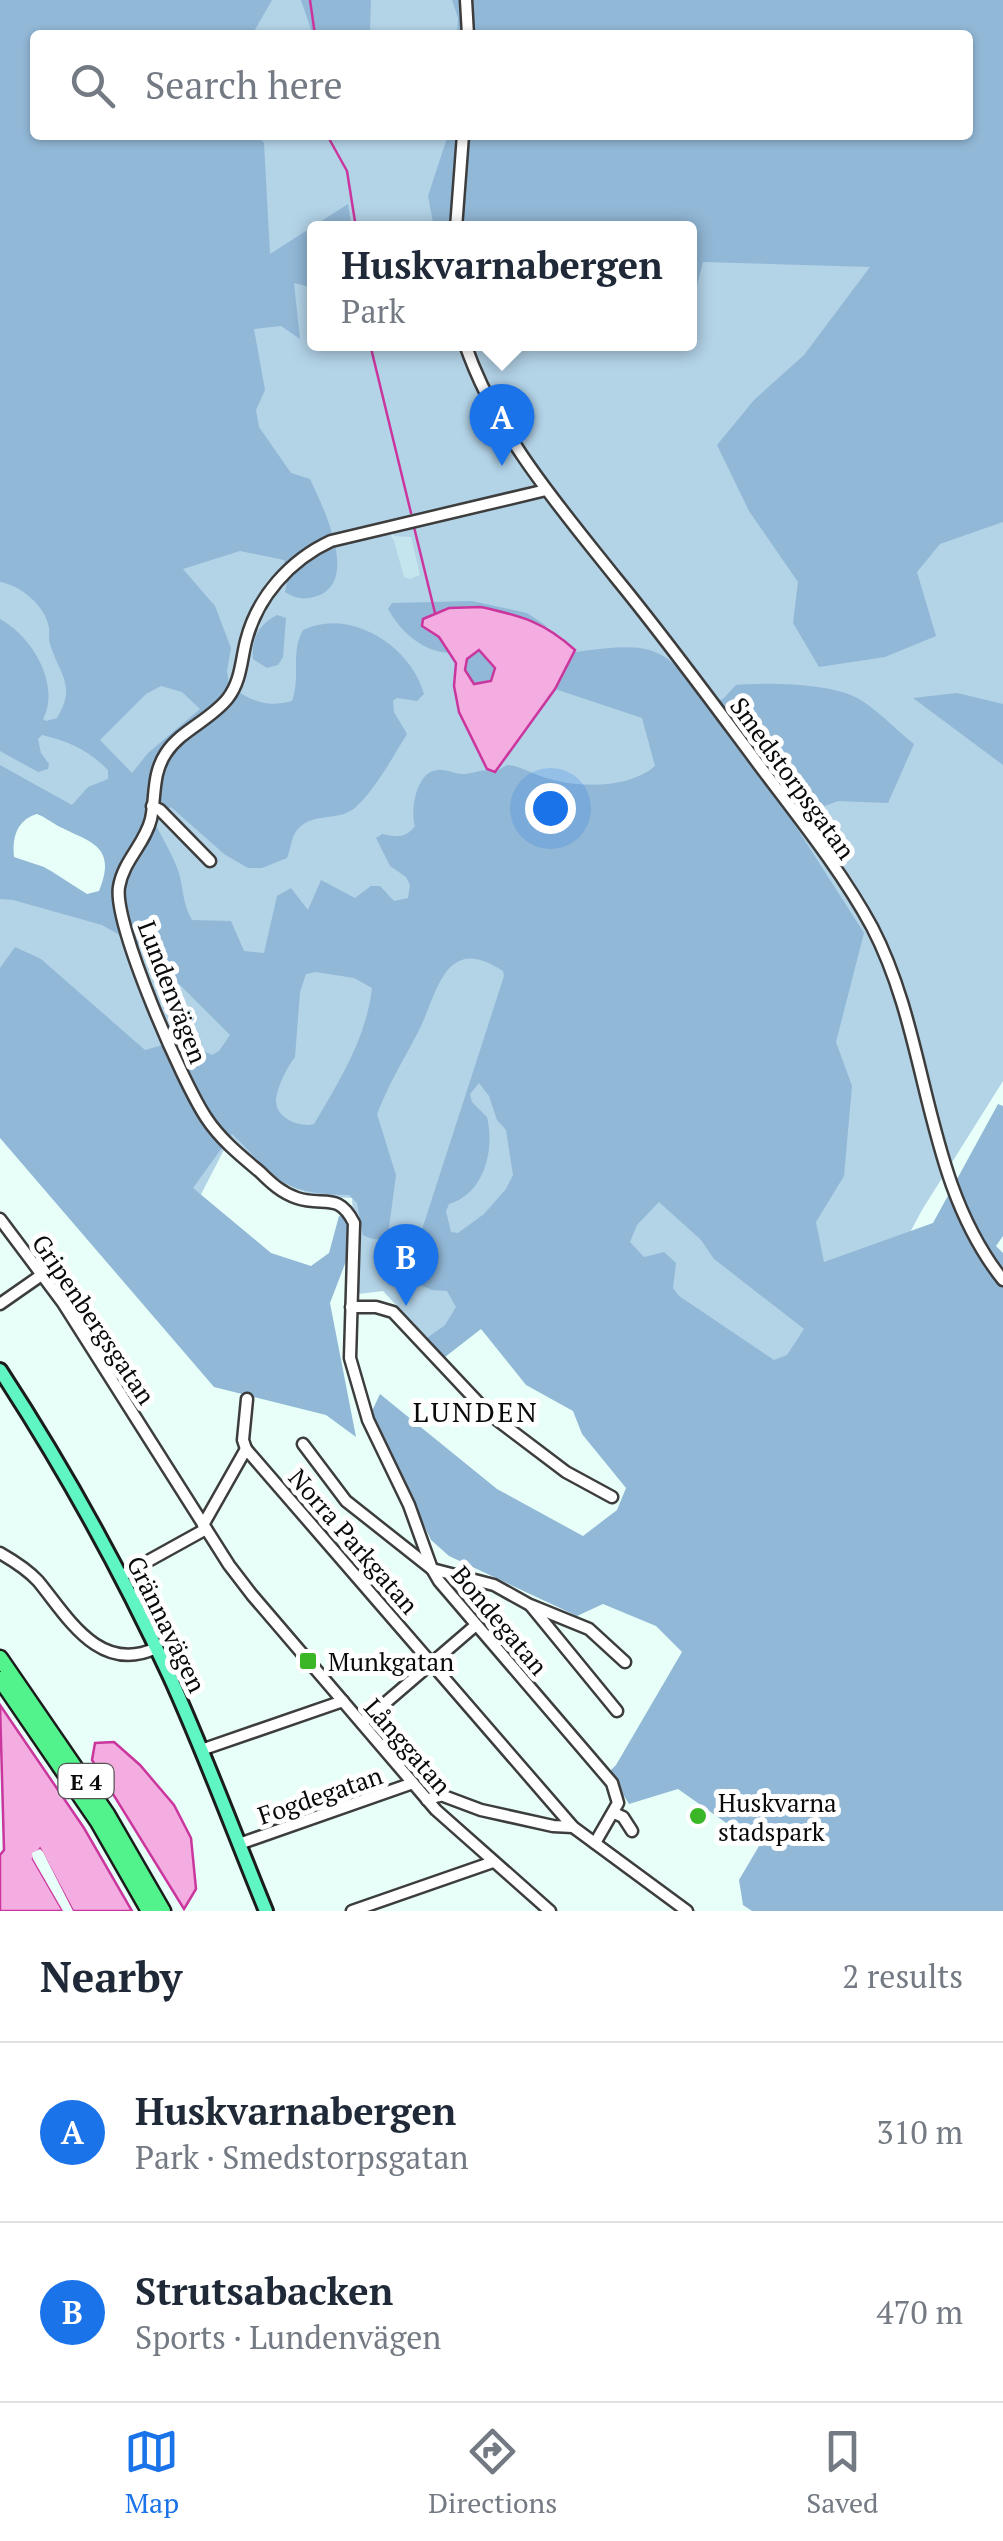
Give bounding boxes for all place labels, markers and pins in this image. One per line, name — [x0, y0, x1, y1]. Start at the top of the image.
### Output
pin: A — [470, 384, 534, 466]
pin: B — [374, 1224, 438, 1306]
place label: Munkgatan — [328, 1645, 454, 1678]
marker: Munkgatan — [297, 1650, 319, 1672]
place label: Huskvarna stadspark — [718, 1786, 837, 1848]
marker: Huskvarna stadspark — [687, 1805, 709, 1827]

